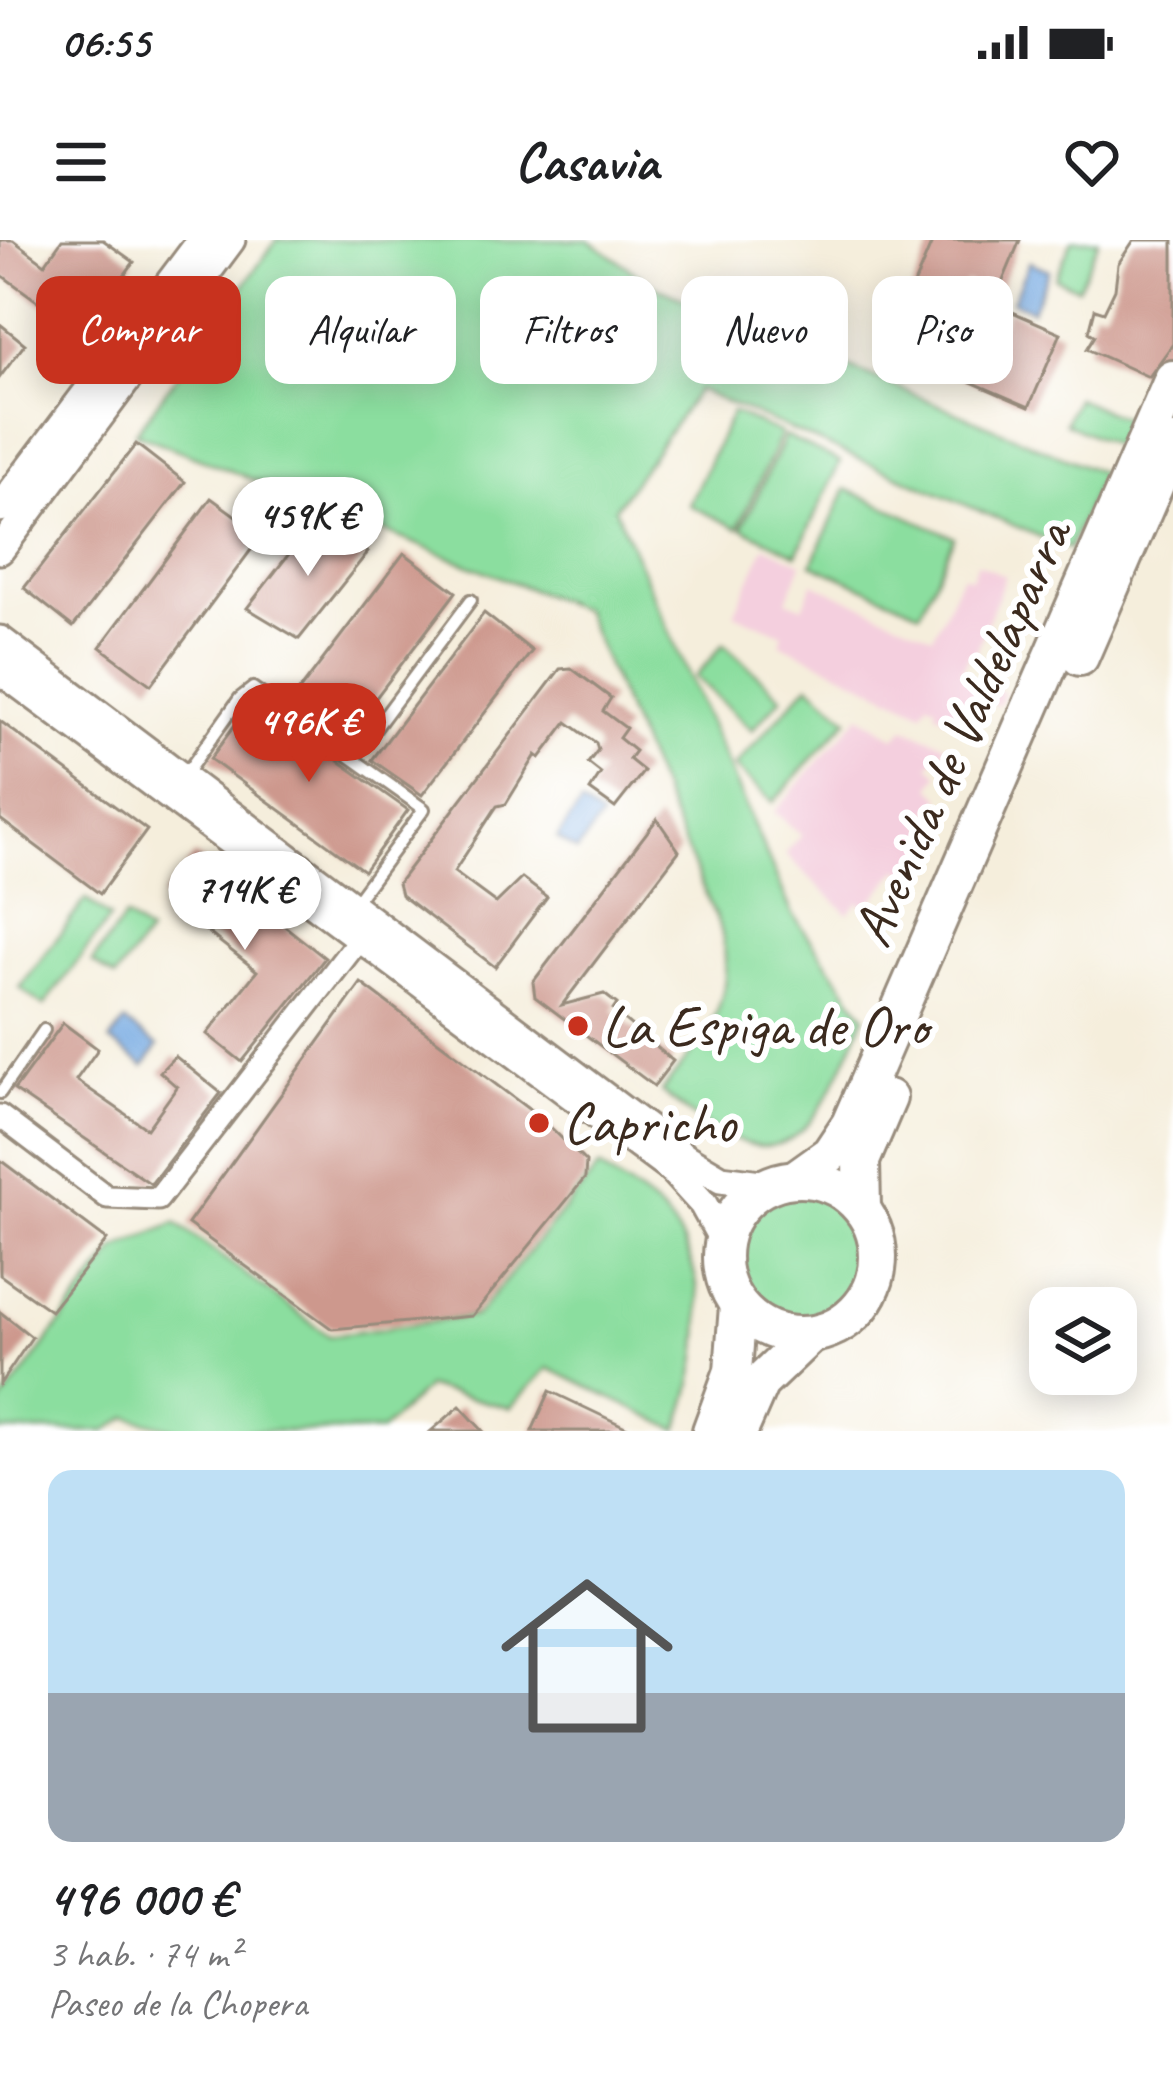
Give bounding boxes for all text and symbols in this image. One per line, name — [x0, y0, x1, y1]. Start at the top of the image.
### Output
text: 06:55 — [60, 14, 149, 71]
text: Casavia — [515, 128, 658, 196]
icon: menu — [48, 129, 114, 195]
icon: heart — [1059, 129, 1125, 195]
chip: Comprar — [36, 276, 241, 384]
chip: Alquilar — [265, 276, 456, 384]
chip: Filtros — [480, 276, 657, 384]
chip: Nuevo — [681, 276, 848, 384]
chip: Piso — [872, 276, 1013, 384]
pin: 459K € — [210, 477, 406, 579]
text: 459K € — [259, 491, 357, 540]
street label: Avenida de Valdelaparra — [835, 505, 1089, 957]
pin: 496K € — [211, 683, 407, 785]
text: 496K € — [259, 697, 359, 746]
pin: 714K € — [147, 851, 343, 953]
text: 714K € — [195, 865, 295, 914]
place label: La Espiga de Oro — [602, 990, 934, 1062]
marker: La Espiga de Oro — [565, 1013, 591, 1039]
place label: Capricho — [563, 1087, 738, 1159]
marker: Capricho — [526, 1110, 552, 1136]
map controls — [1029, 1287, 1137, 1395]
button: layers — [1029, 1287, 1137, 1395]
icon: home — [479, 1548, 695, 1764]
text: 496 000 € — [48, 1866, 234, 1930]
text: 3 hab. · 74 m² — [48, 1930, 240, 1979]
text: Paseo de la Chopera — [48, 1979, 307, 2028]

